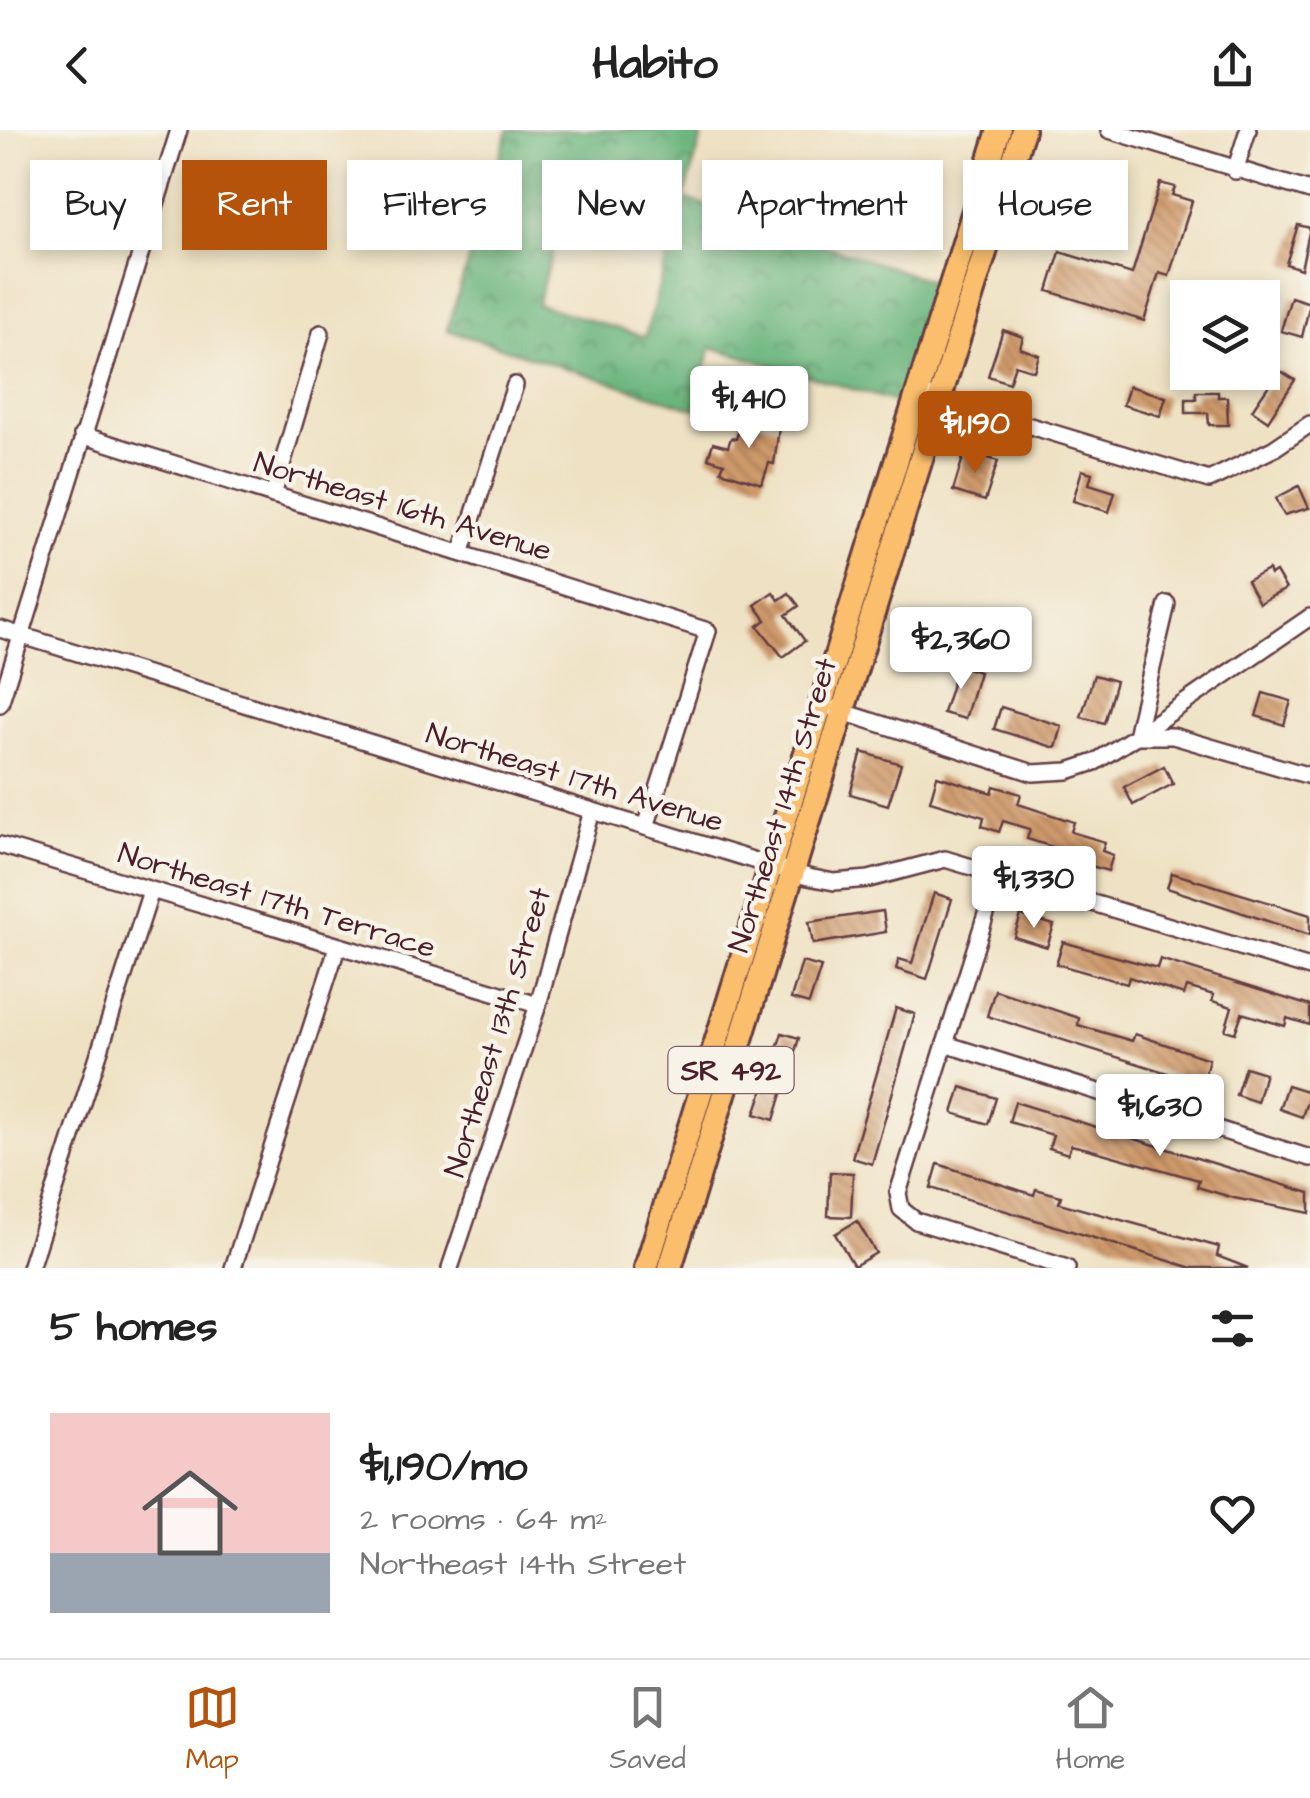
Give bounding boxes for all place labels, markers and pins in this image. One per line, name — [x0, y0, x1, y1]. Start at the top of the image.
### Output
pin: $1,410 — [668, 366, 830, 451]
pin: $1,190 — [894, 391, 1056, 476]
pin: $2,360 — [880, 607, 1042, 692]
pin: $1,330 — [953, 846, 1115, 931]
pin: $1,630 — [1079, 1074, 1241, 1159]

